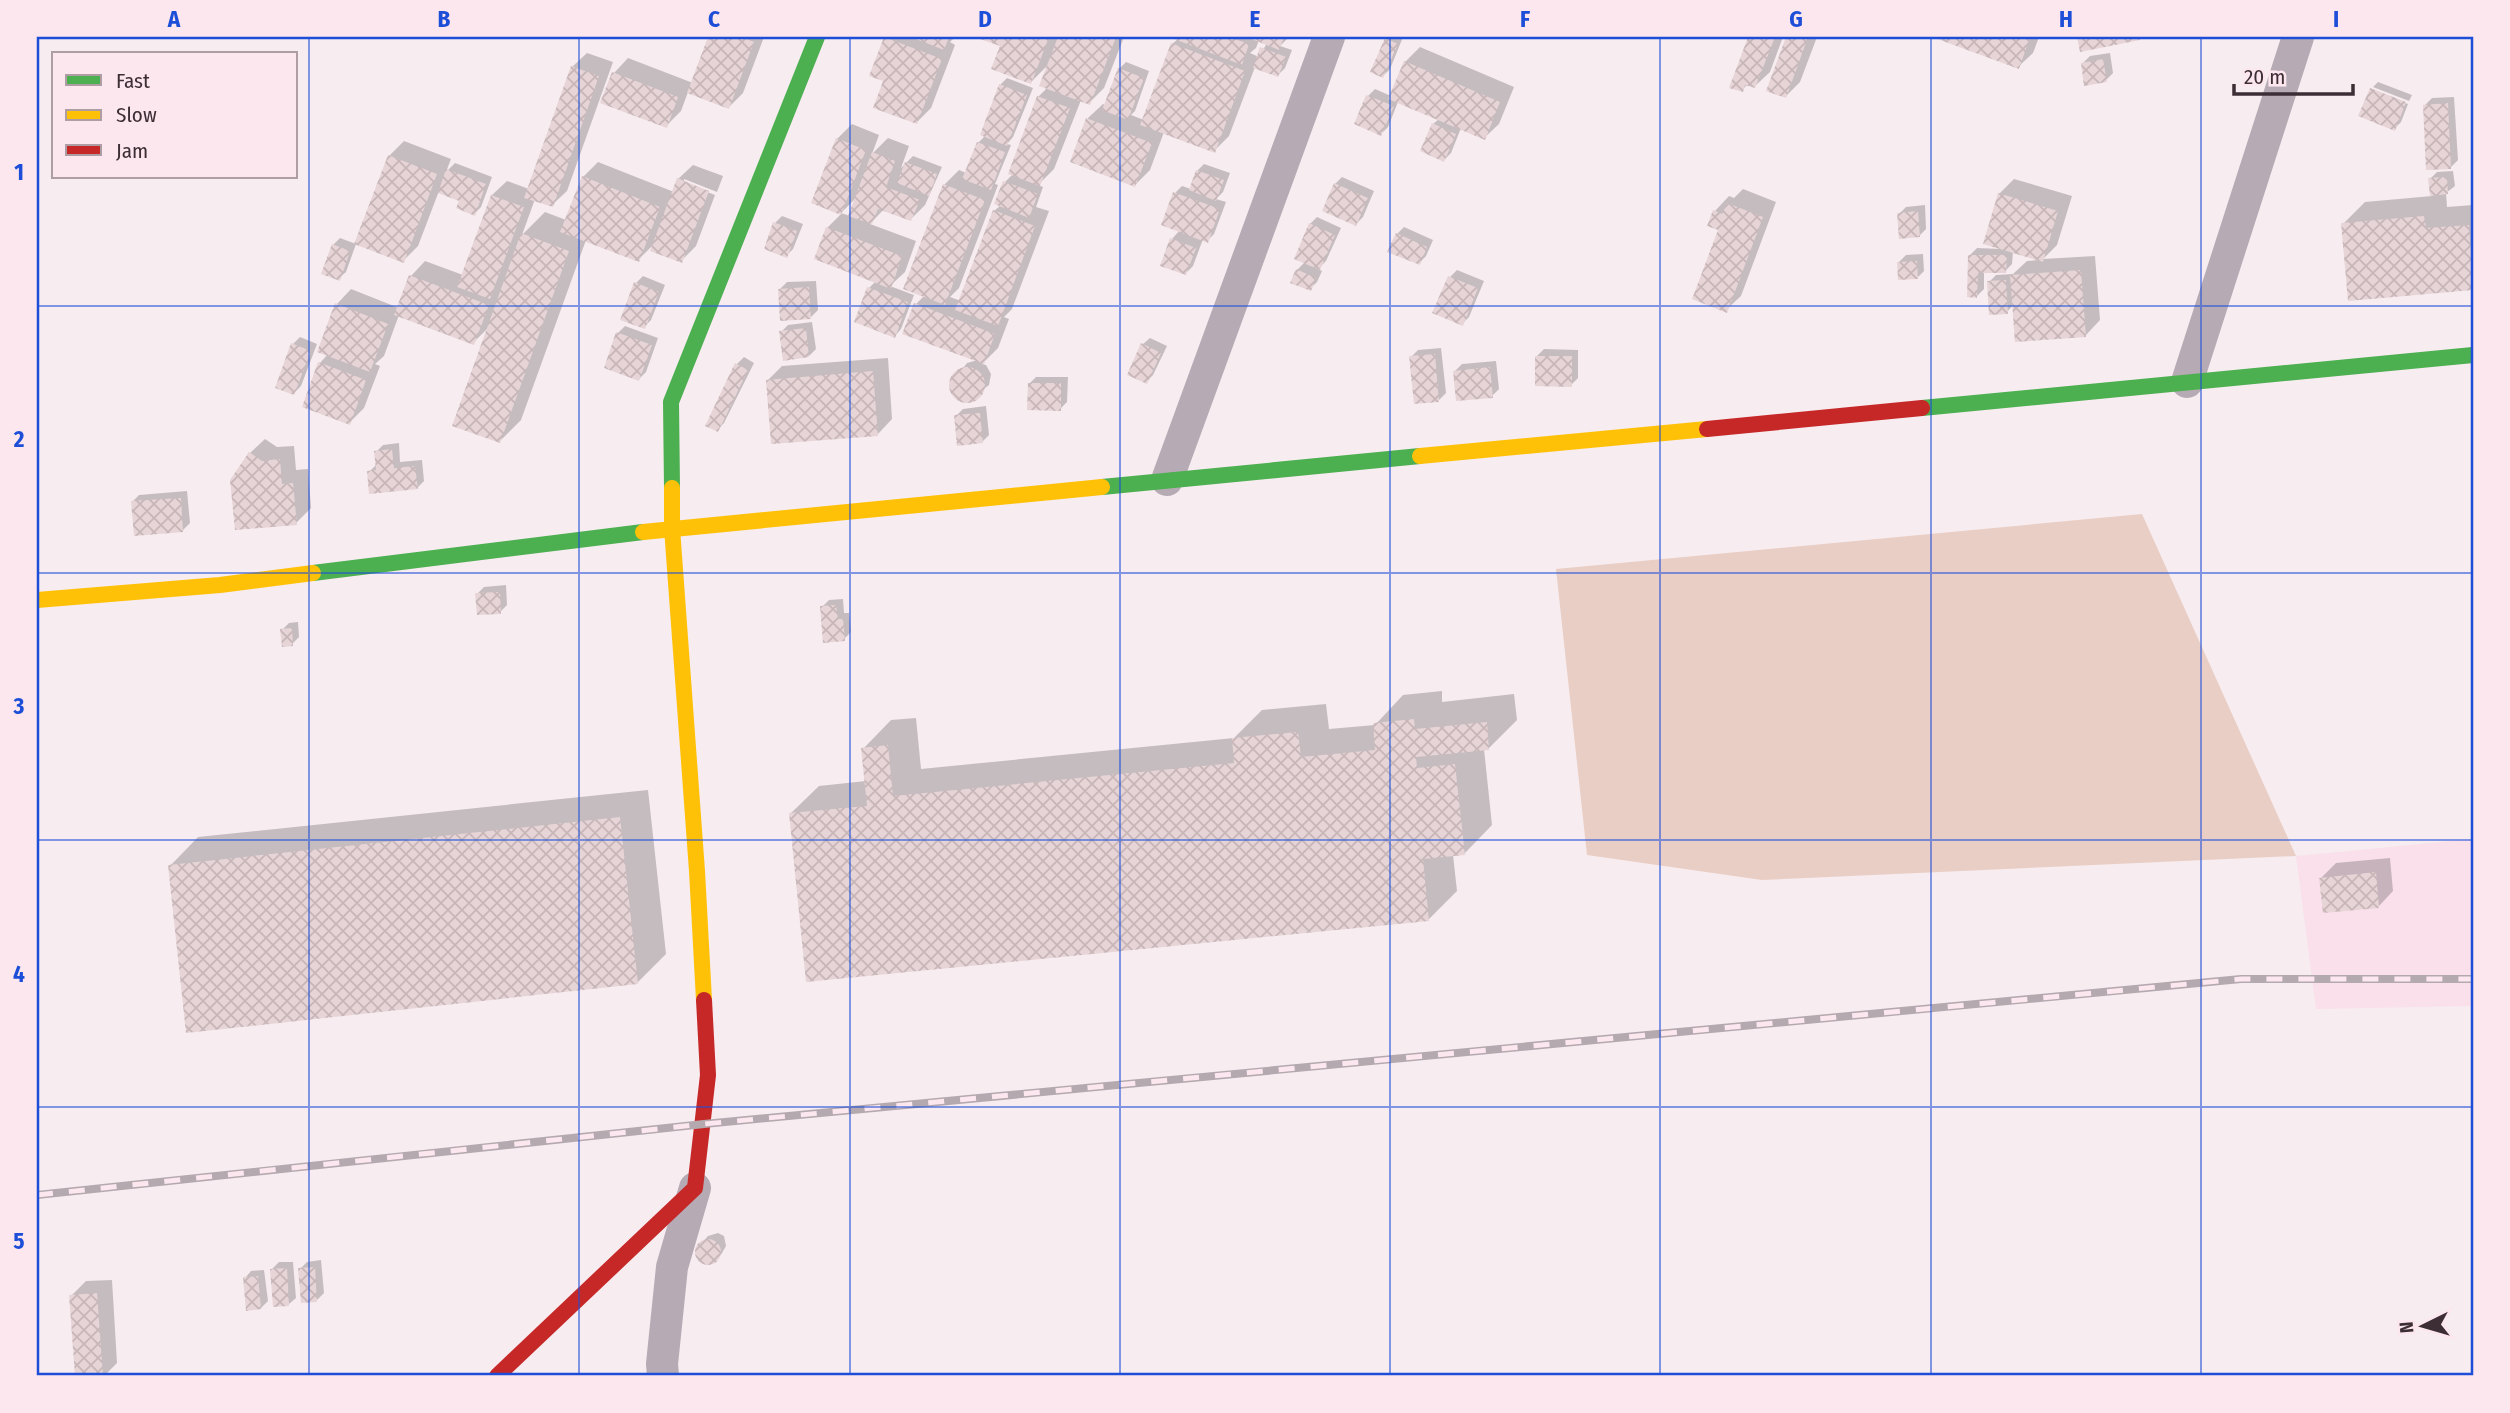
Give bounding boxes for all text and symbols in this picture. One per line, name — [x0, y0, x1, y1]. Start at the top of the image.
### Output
text: A — [167, 5, 181, 33]
text: B — [438, 5, 451, 33]
text: C — [708, 5, 720, 33]
text: D — [978, 5, 992, 33]
text: E — [1250, 5, 1261, 33]
text: F — [1520, 5, 1530, 33]
text: G — [1789, 5, 1803, 33]
text: H — [2059, 5, 2073, 33]
text: I — [2333, 5, 2339, 33]
legend — [52, 52, 298, 178]
scale bar — [2234, 52, 2352, 96]
text: 20 m — [2244, 64, 2285, 90]
text: Fast — [116, 68, 150, 94]
text: Slow — [116, 102, 157, 128]
text: Jam — [116, 138, 148, 164]
text: 1 — [14, 158, 24, 186]
text: 2 — [13, 425, 25, 453]
text: 3 — [13, 692, 25, 720]
text: 4 — [13, 960, 25, 988]
text: 5 — [13, 1227, 25, 1255]
north arrow — [2388, 1290, 2458, 1360]
text: N — [2395, 1321, 2419, 1334]

